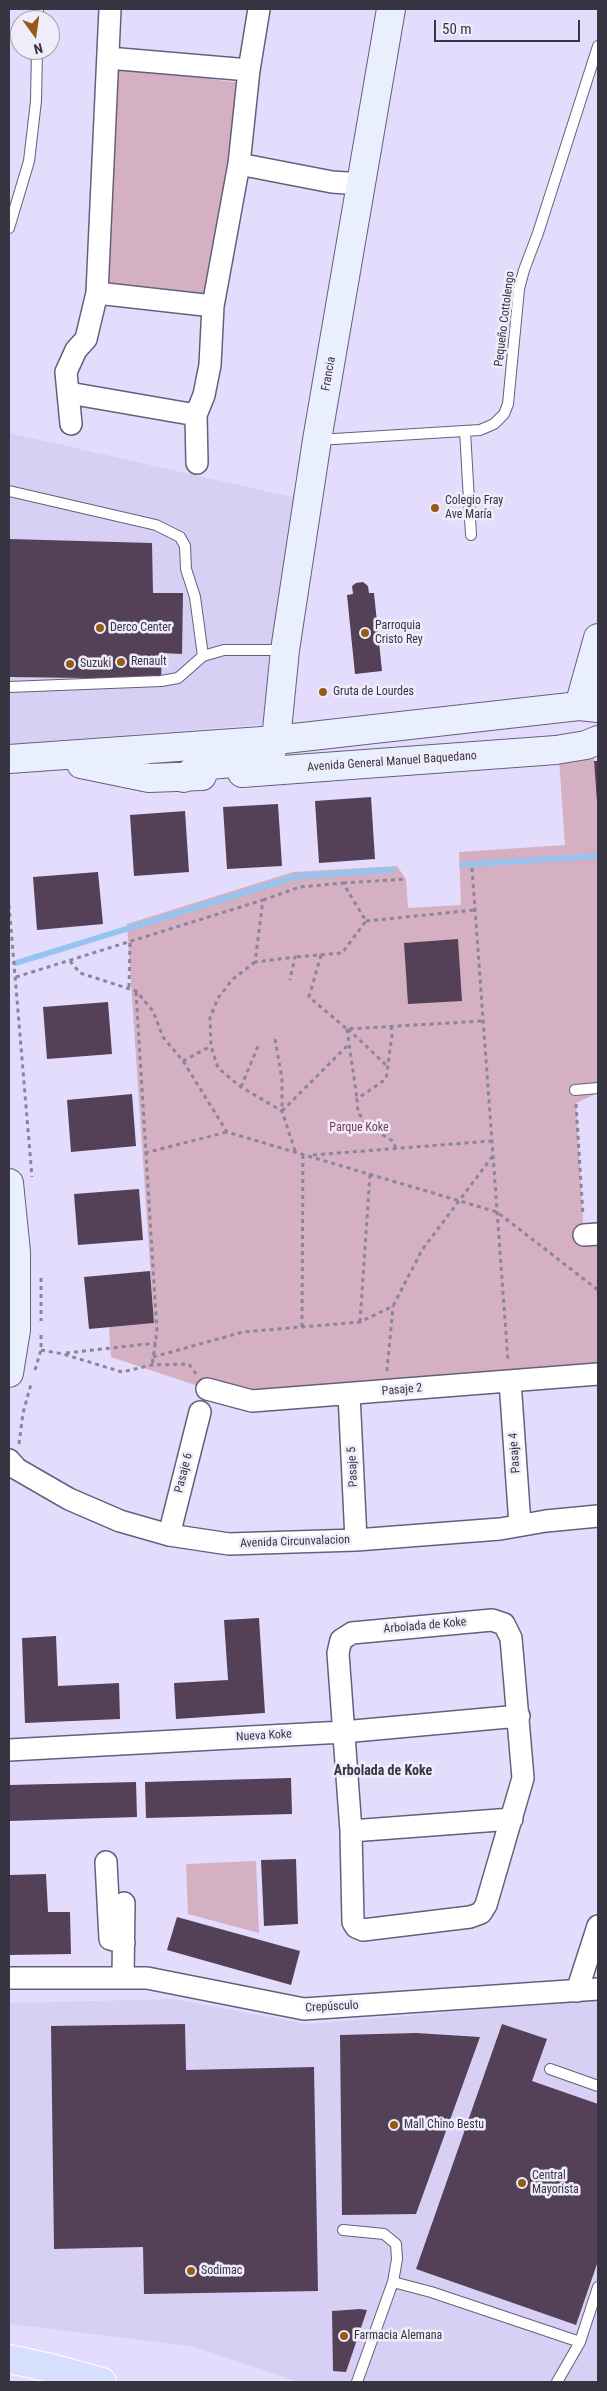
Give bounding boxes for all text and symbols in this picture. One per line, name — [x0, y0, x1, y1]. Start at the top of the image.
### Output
north arrow — [10, 10, 60, 60]
scale bar — [437, 10, 583, 42]
text: 50 m — [442, 20, 472, 38]
text: N — [32, 40, 44, 57]
street label: Pequeño Cottolengo — [492, 270, 518, 368]
street label: Francia — [319, 356, 339, 392]
place label: Colegio Fray Ave María — [445, 494, 503, 522]
marker: Colegio Fray Ave María — [429, 502, 441, 514]
place label: Parroquia Cristo Rey — [375, 619, 423, 647]
place label: Derco Center — [110, 621, 171, 635]
marker: Derco Center — [94, 622, 106, 634]
marker: Parroquia Cristo Rey — [359, 627, 371, 639]
place label: Renault — [131, 655, 167, 669]
marker: Renault — [115, 656, 127, 668]
place label: Suzuki — [80, 657, 111, 671]
marker: Suzuki — [64, 658, 76, 670]
place label: Gruta de Lourdes — [333, 685, 414, 699]
marker: Gruta de Lourdes — [317, 686, 329, 698]
street label: Avenida General Manuel Baquedano — [307, 749, 477, 775]
park label: Parque Koke — [329, 1121, 389, 1135]
street label: Pasaje 2 — [381, 1381, 423, 1399]
street label: Pasaje 4 — [506, 1432, 524, 1474]
street label: Pasaje 5 — [345, 1446, 361, 1488]
street label: Pasaje 6 — [172, 1452, 196, 1494]
street label: Avenida Circunvalacion — [240, 1533, 350, 1551]
street label: Arbolada de Koke — [383, 1615, 467, 1637]
street label: Nueva Koke — [236, 1727, 292, 1745]
district label: Arbolada de Koke — [334, 1763, 432, 1779]
street label: Crepúsculo — [305, 1998, 359, 2016]
place label: Mall Chino Bestu — [404, 2118, 484, 2132]
marker: Mall Chino Bestu — [388, 2119, 400, 2131]
place label: Central Mayorista — [532, 2169, 579, 2197]
marker: Central Mayorista — [516, 2177, 528, 2189]
place label: Sodimac — [201, 2264, 242, 2278]
marker: Sodimac — [185, 2265, 197, 2277]
place label: Farmacia Alemana — [354, 2329, 442, 2343]
marker: Farmacia Alemana — [338, 2330, 350, 2342]

